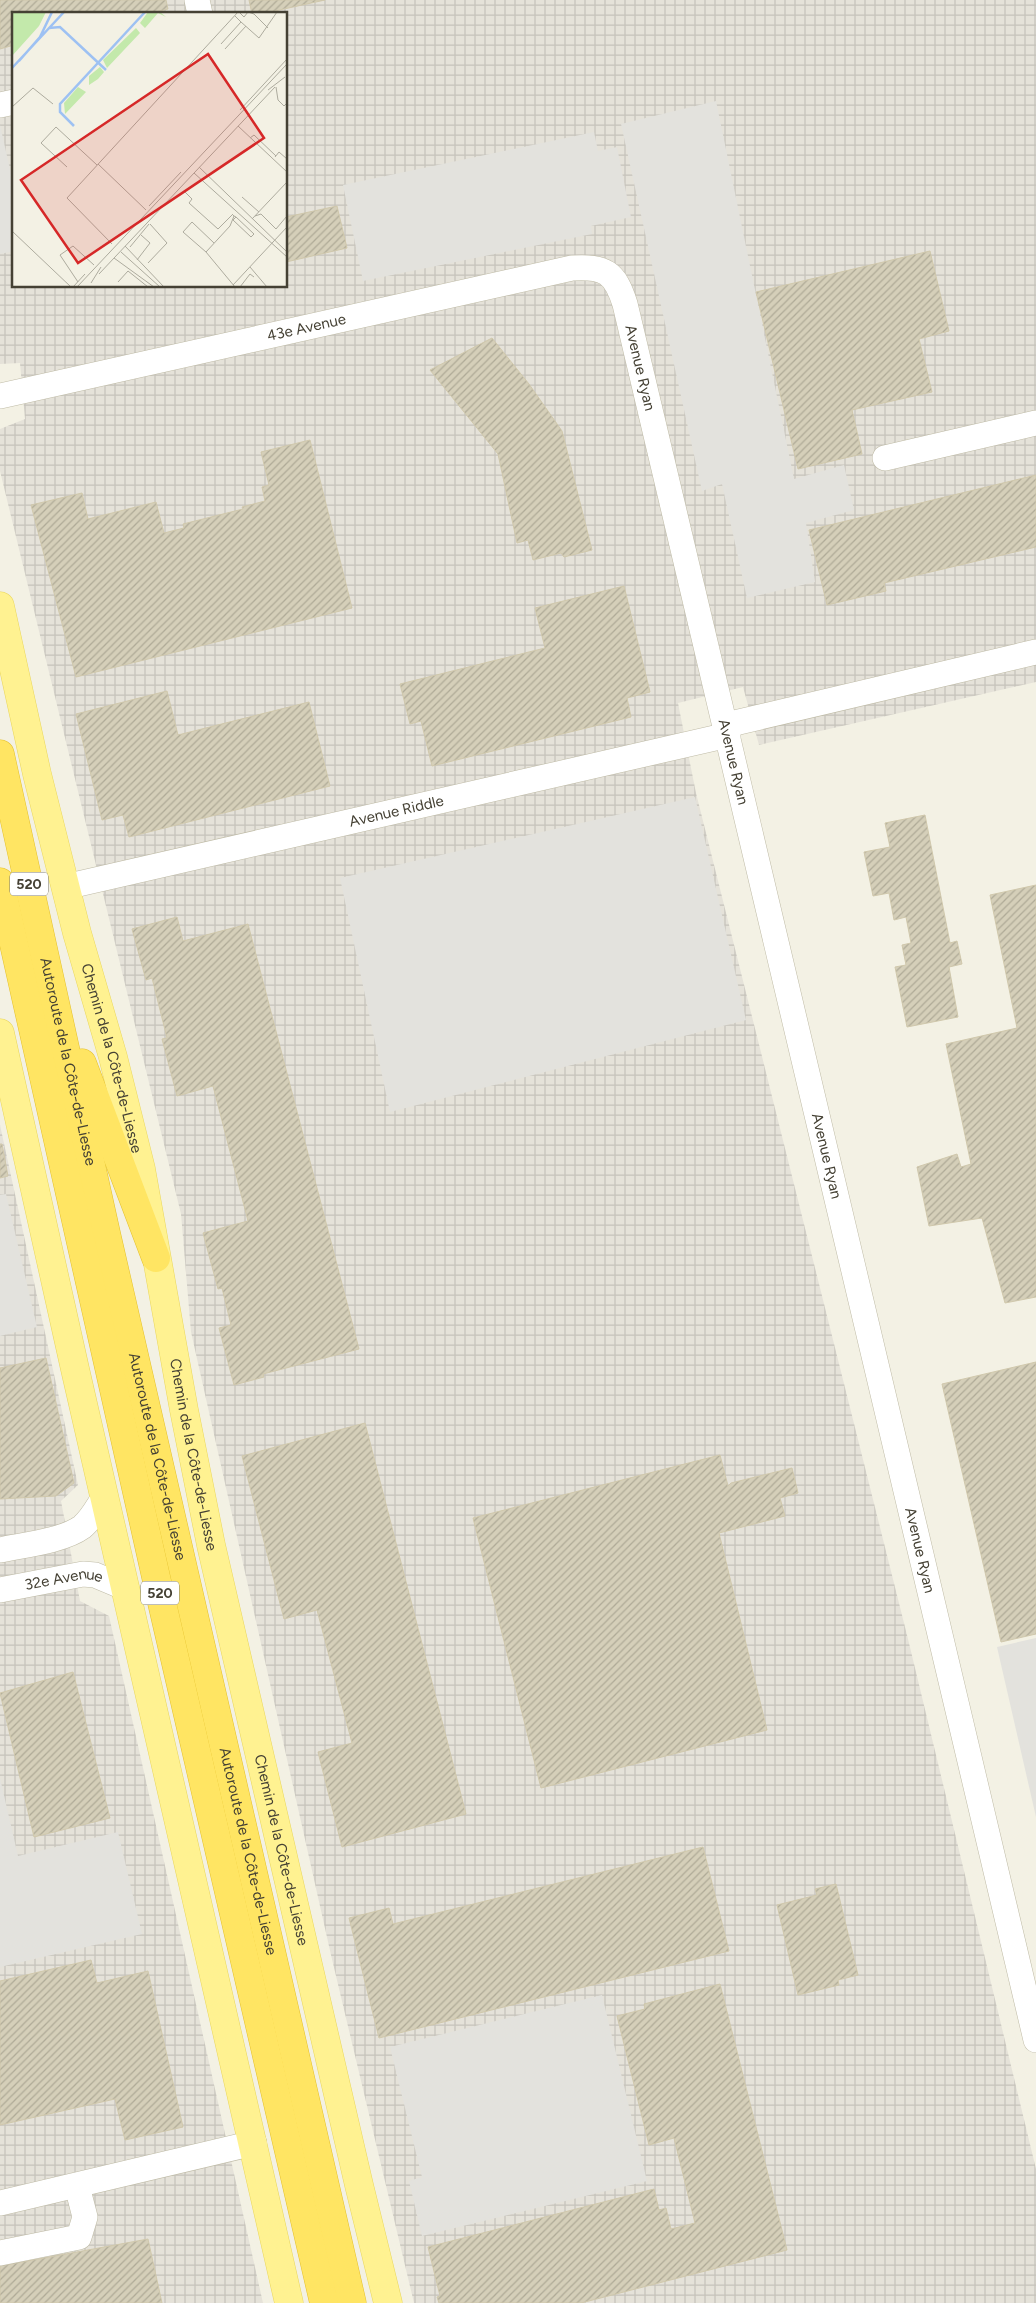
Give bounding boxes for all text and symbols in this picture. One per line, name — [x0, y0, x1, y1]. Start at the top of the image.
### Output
inset map — [12, 12, 288, 288]
street label: 43e Avenue — [265, 310, 348, 345]
street label: Avenue Ryan — [621, 323, 659, 412]
street label: Avenue Ryan — [715, 717, 752, 807]
street label: Avenue Riddle — [347, 791, 445, 831]
road number: 520 — [10, 872, 48, 896]
street label: Autoroute de la Côte-de-Liesse — [36, 956, 100, 1167]
street label: Chemin de la Côte-de-Liesse — [77, 961, 146, 1155]
street label: Avenue Ryan — [808, 1111, 846, 1201]
street label: Autoroute de la Côte-de-Liesse — [125, 1351, 190, 1562]
street label: Chemin de la Côte-de-Liesse — [166, 1357, 221, 1553]
street label: Avenue Ryan — [901, 1505, 939, 1595]
street label: 32e Avenue — [23, 1564, 106, 1594]
road number: 520 — [141, 1582, 179, 1605]
street label: Autoroute de la Côte-de-Liesse — [216, 1746, 281, 1957]
street label: Chemin de la Côte-de-Liesse — [251, 1753, 312, 1947]

